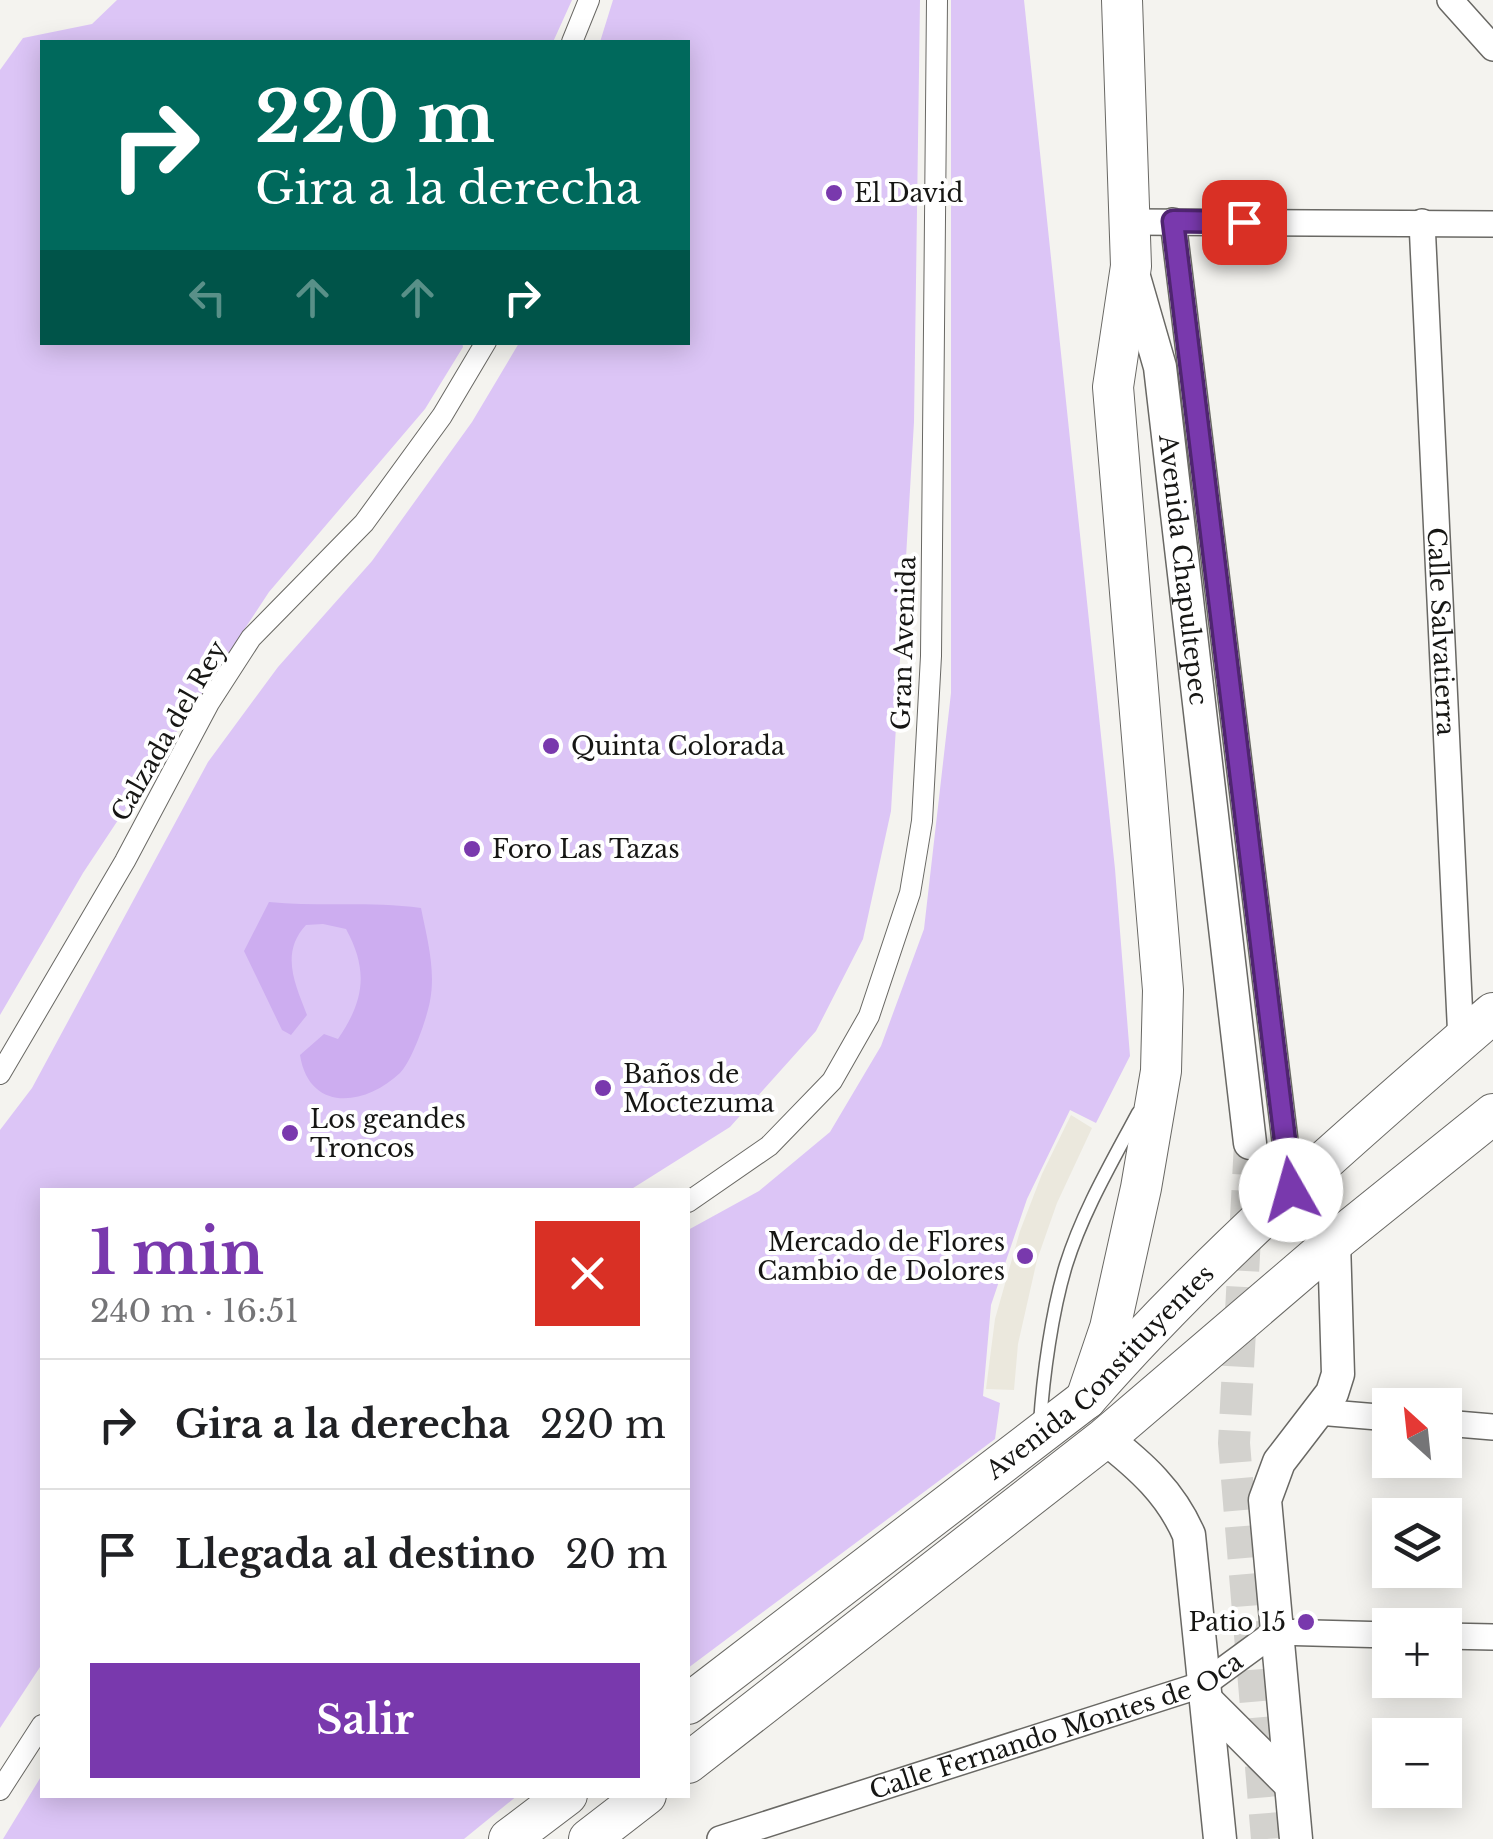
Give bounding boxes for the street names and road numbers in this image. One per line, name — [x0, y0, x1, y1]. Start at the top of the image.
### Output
street label: Avenida Chapultepec — [1152, 432, 1215, 706]
street label: Calle Salvatierra — [1421, 527, 1462, 737]
street label: Gran Avenida — [885, 555, 923, 731]
street label: Calzada del Rey — [105, 635, 233, 827]
street label: Avenida Constituyentes — [979, 1258, 1220, 1486]
street label: Calle Fernando Montes de Oca — [866, 1645, 1249, 1806]

